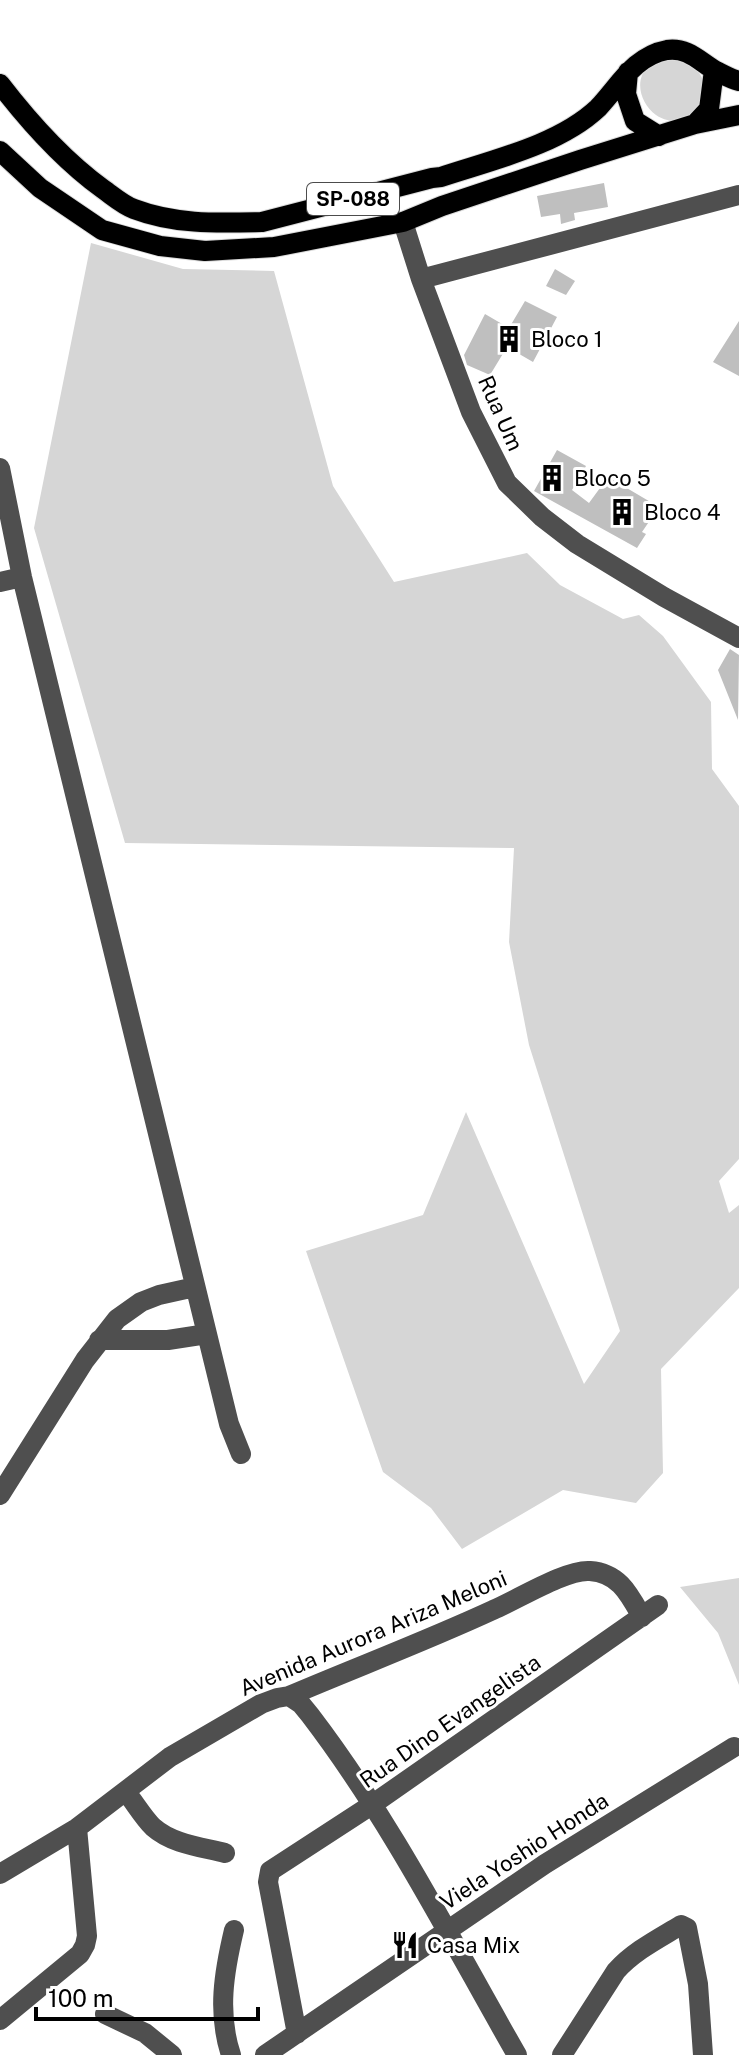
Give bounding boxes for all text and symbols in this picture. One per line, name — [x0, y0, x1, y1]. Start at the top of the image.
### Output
road number: SP-088 — [307, 183, 399, 215]
building icon: Bloco 1 — [494, 324, 524, 354]
place label: Bloco 1 — [531, 326, 603, 352]
street label: Rua Um — [473, 371, 529, 455]
building icon: Bloco 5 — [537, 463, 567, 493]
place label: Bloco 5 — [574, 465, 651, 491]
building icon: Bloco 4 — [607, 497, 637, 527]
place label: Bloco 4 — [644, 499, 721, 525]
street label: Avenida Aurora Ariza Meloni — [236, 1565, 510, 1701]
street label: Rua Dino Evangelista — [355, 1649, 545, 1793]
street label: Viela Yoshio Honda — [435, 1787, 613, 1915]
restaurant icon: Casa Mix — [390, 1930, 420, 1960]
place label: Casa Mix — [427, 1932, 520, 1958]
scale bar — [36, 1971, 258, 2021]
text: 100 m — [48, 1984, 114, 2012]

